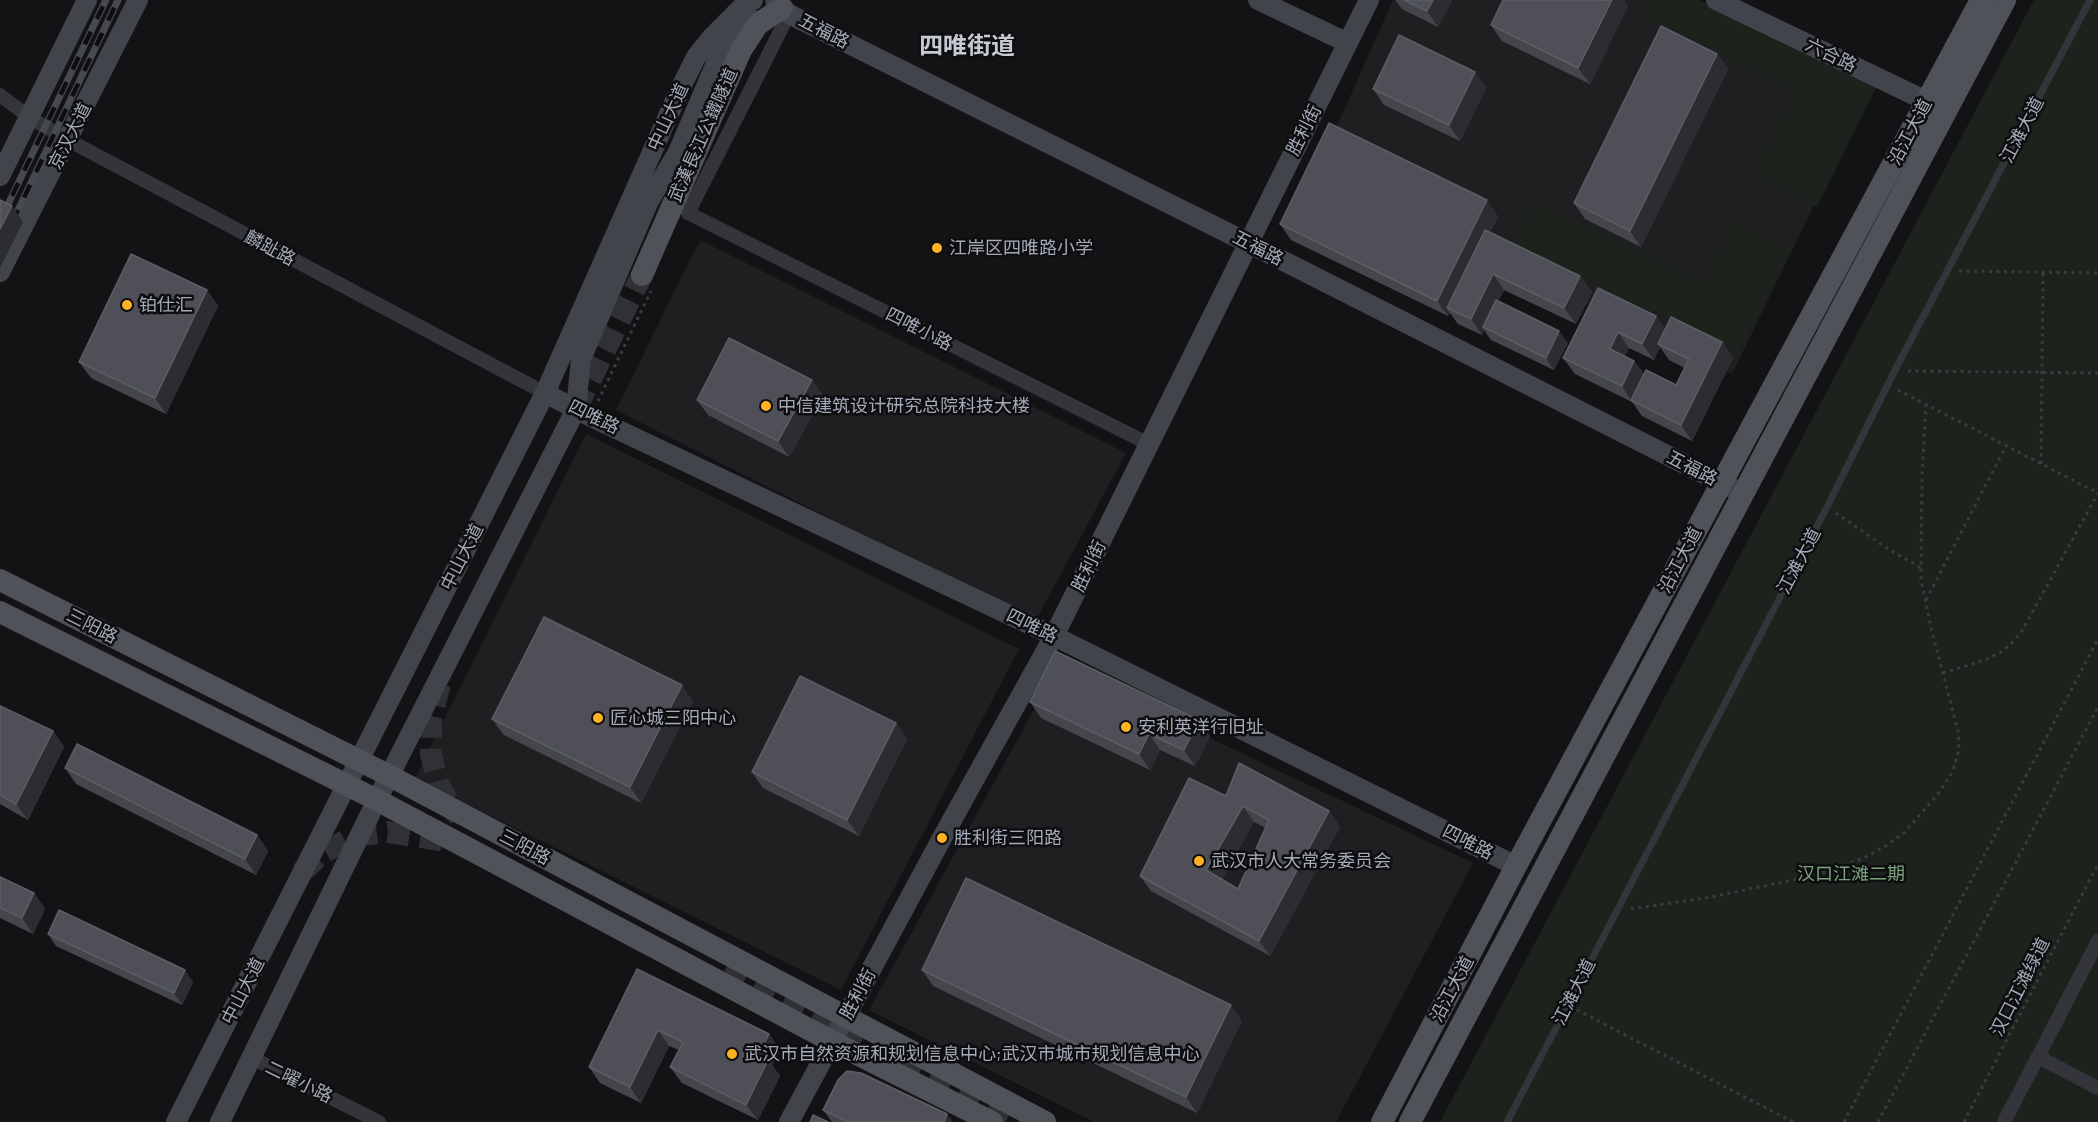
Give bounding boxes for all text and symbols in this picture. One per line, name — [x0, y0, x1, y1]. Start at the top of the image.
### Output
street label: 五福路 — [795, 9, 853, 53]
district label: 四唯街道 — [919, 32, 1015, 60]
street label: 六合路 — [1802, 33, 1860, 77]
street label: 武漢長江公鐵隧道 — [664, 65, 742, 205]
street label: 中山大道 — [643, 80, 693, 154]
street label: 江滩大道 — [1996, 93, 2048, 167]
street label: 沿江大道 — [1884, 95, 1936, 169]
street label: 京汉大道 — [44, 99, 96, 173]
street label: 胜利街 — [1282, 101, 1326, 159]
street label: 麟趾路 — [241, 226, 299, 270]
street label: 五福路 — [1229, 226, 1287, 270]
place label: 江岸区四唯路小学 — [949, 237, 1093, 259]
marker: 江岸区四唯路小学 — [930, 241, 944, 255]
place label: 铂仕汇 — [139, 294, 193, 316]
marker: 铂仕汇 — [120, 298, 134, 312]
street label: 四唯小路 — [882, 303, 956, 355]
street label: 四唯路 — [565, 395, 623, 439]
place label: 中信建筑设计研究总院科技大楼 — [778, 395, 1030, 417]
marker: 中信建筑设计研究总院科技大楼 — [759, 399, 773, 413]
street label: 五福路 — [1663, 446, 1721, 490]
street label: 中山大道 — [436, 520, 488, 594]
street label: 沿江大道 — [1654, 523, 1706, 597]
street label: 江滩大道 — [1773, 524, 1825, 598]
street label: 胜利街 — [1067, 537, 1111, 595]
street label: 三阳路 — [63, 604, 121, 648]
street label: 四唯路 — [1003, 604, 1061, 648]
place label: 匠心城三阳中心 — [610, 707, 736, 729]
marker: 匠心城三阳中心 — [591, 711, 605, 725]
place label: 安利英洋行旧址 — [1138, 716, 1264, 738]
marker: 安利英洋行旧址 — [1119, 720, 1133, 734]
street label: 四唯路 — [1439, 820, 1497, 864]
street label: 三阳路 — [496, 825, 554, 869]
place label: 胜利街三阳路 — [954, 827, 1062, 849]
marker: 胜利街三阳路 — [935, 831, 949, 845]
place label: 武汉市人大常务委员会 — [1211, 850, 1391, 872]
marker: 武汉市人大常务委员会 — [1192, 854, 1206, 868]
park label: 汉口江滩二期 — [1797, 863, 1905, 885]
street label: 汉口江滩绿道 — [1986, 934, 2054, 1040]
street label: 沿江大道 — [1426, 952, 1478, 1026]
street label: 中山大道 — [217, 954, 269, 1028]
street label: 江滩大道 — [1548, 955, 1600, 1029]
street label: 胜利街 — [836, 965, 880, 1023]
place label: 武汉市自然资源和规划信息中心;武汉市城市规划信息中心 — [744, 1043, 1200, 1065]
marker: 武汉市自然资源和规划信息中心;武汉市城市规划信息中心 — [725, 1047, 739, 1061]
street label: 二曜小路 — [262, 1057, 336, 1107]

